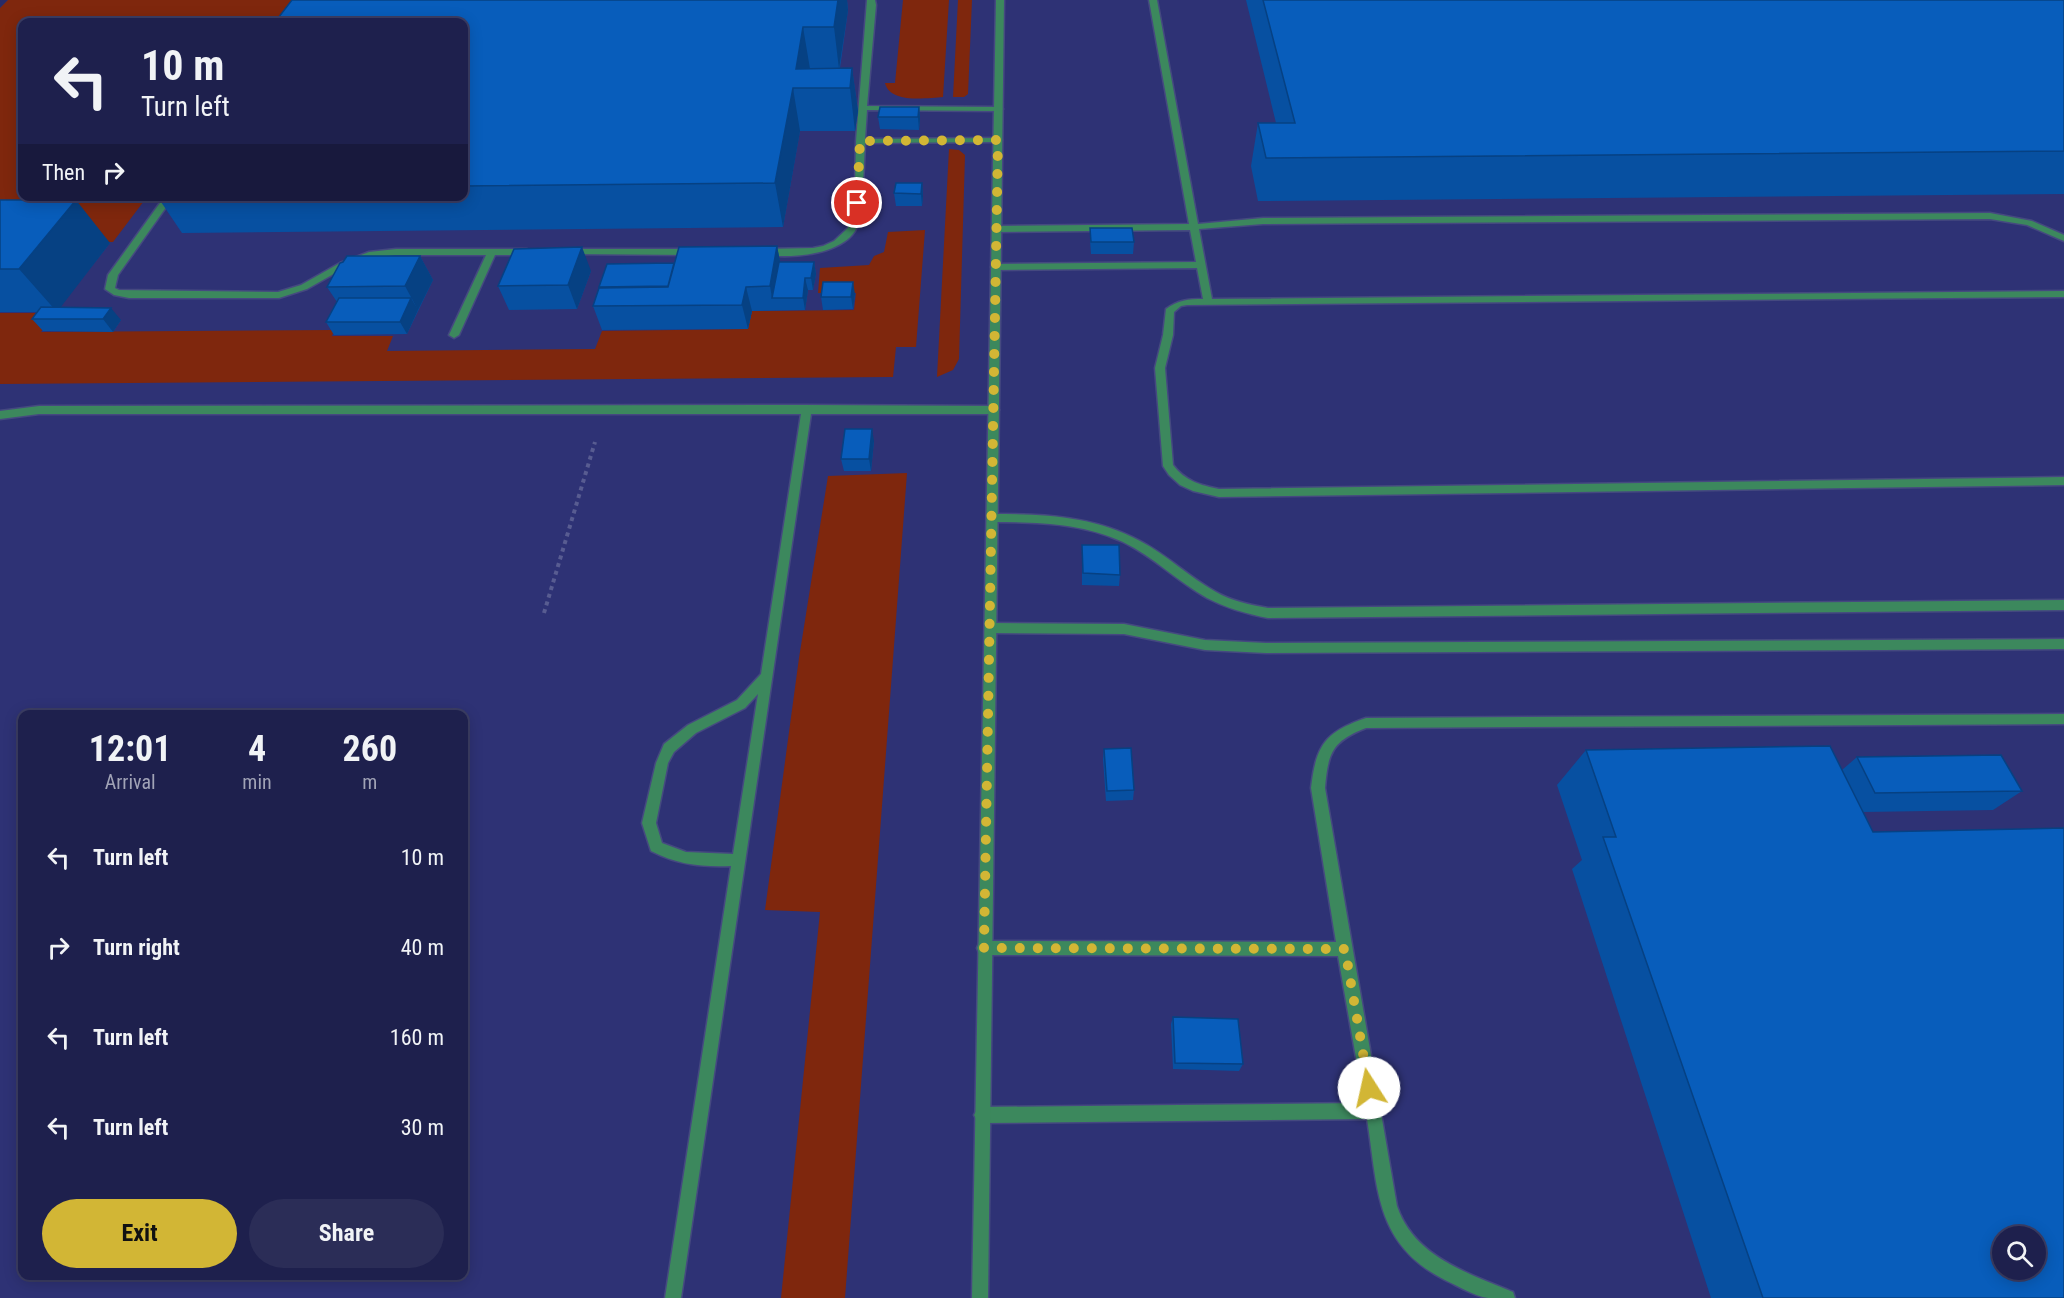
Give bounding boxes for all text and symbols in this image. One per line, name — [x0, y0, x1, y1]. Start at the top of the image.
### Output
text: 10 m — [141, 41, 224, 90]
icon: left — [42, 42, 120, 120]
text: Turn left — [141, 91, 230, 123]
icon: right — [97, 156, 130, 189]
text: Then — [42, 160, 85, 185]
pin — [831, 177, 882, 228]
icon: arrive — [840, 186, 873, 219]
text: 12:01 — [89, 728, 171, 770]
text: 4 — [248, 728, 266, 770]
text: 260 — [343, 728, 397, 770]
text: Arrival — [105, 770, 156, 794]
text: min — [242, 770, 272, 794]
text: m — [362, 770, 377, 794]
icon: left — [42, 841, 75, 874]
text: Turn left — [93, 845, 168, 870]
text: 10 m — [401, 845, 444, 870]
icon: right — [42, 931, 75, 964]
text: Turn right — [93, 935, 180, 960]
text: 40 m — [401, 935, 444, 960]
icon: left — [42, 1021, 75, 1054]
text: Turn left — [93, 1025, 168, 1050]
text: 160 m — [390, 1025, 444, 1050]
position arrow — [1337, 1056, 1401, 1120]
icon: left — [42, 1111, 75, 1144]
text: Turn left — [93, 1115, 168, 1140]
text: 30 m — [401, 1115, 444, 1140]
button: Exit — [42, 1199, 237, 1268]
button: Share — [249, 1199, 444, 1268]
map controls — [1992, 1226, 2046, 1280]
button: search — [1992, 1226, 2046, 1280]

